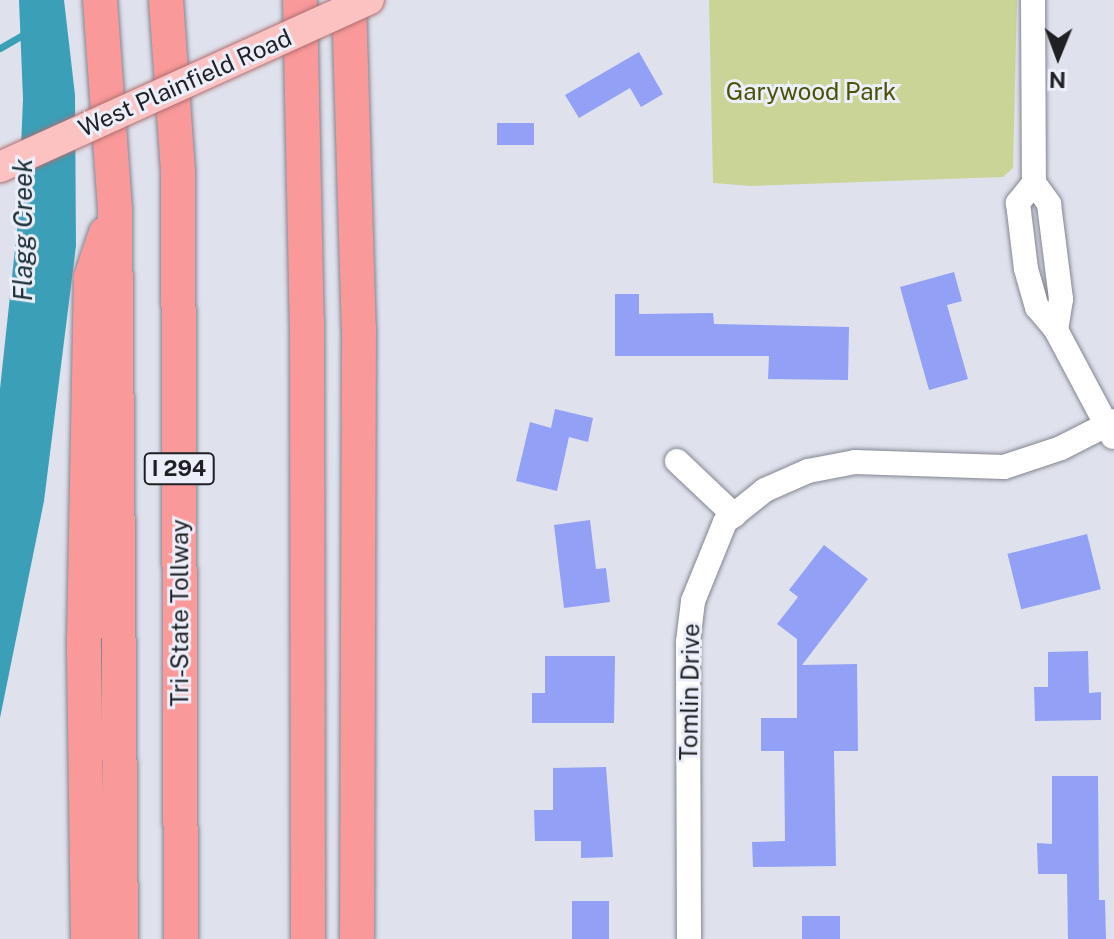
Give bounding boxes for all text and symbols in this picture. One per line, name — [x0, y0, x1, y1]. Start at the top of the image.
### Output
north arrow — [1018, 16, 1098, 96]
street label: West Plainfield Road — [74, 23, 296, 143]
text: N — [1049, 67, 1066, 93]
park label: Garywood Park — [726, 78, 896, 106]
water label: Flagg Creek — [7, 159, 39, 301]
road number: I 294 — [143, 451, 215, 487]
street label: Tri-State Tollway — [166, 519, 194, 707]
street label: Tomlin Drive — [674, 623, 706, 761]

